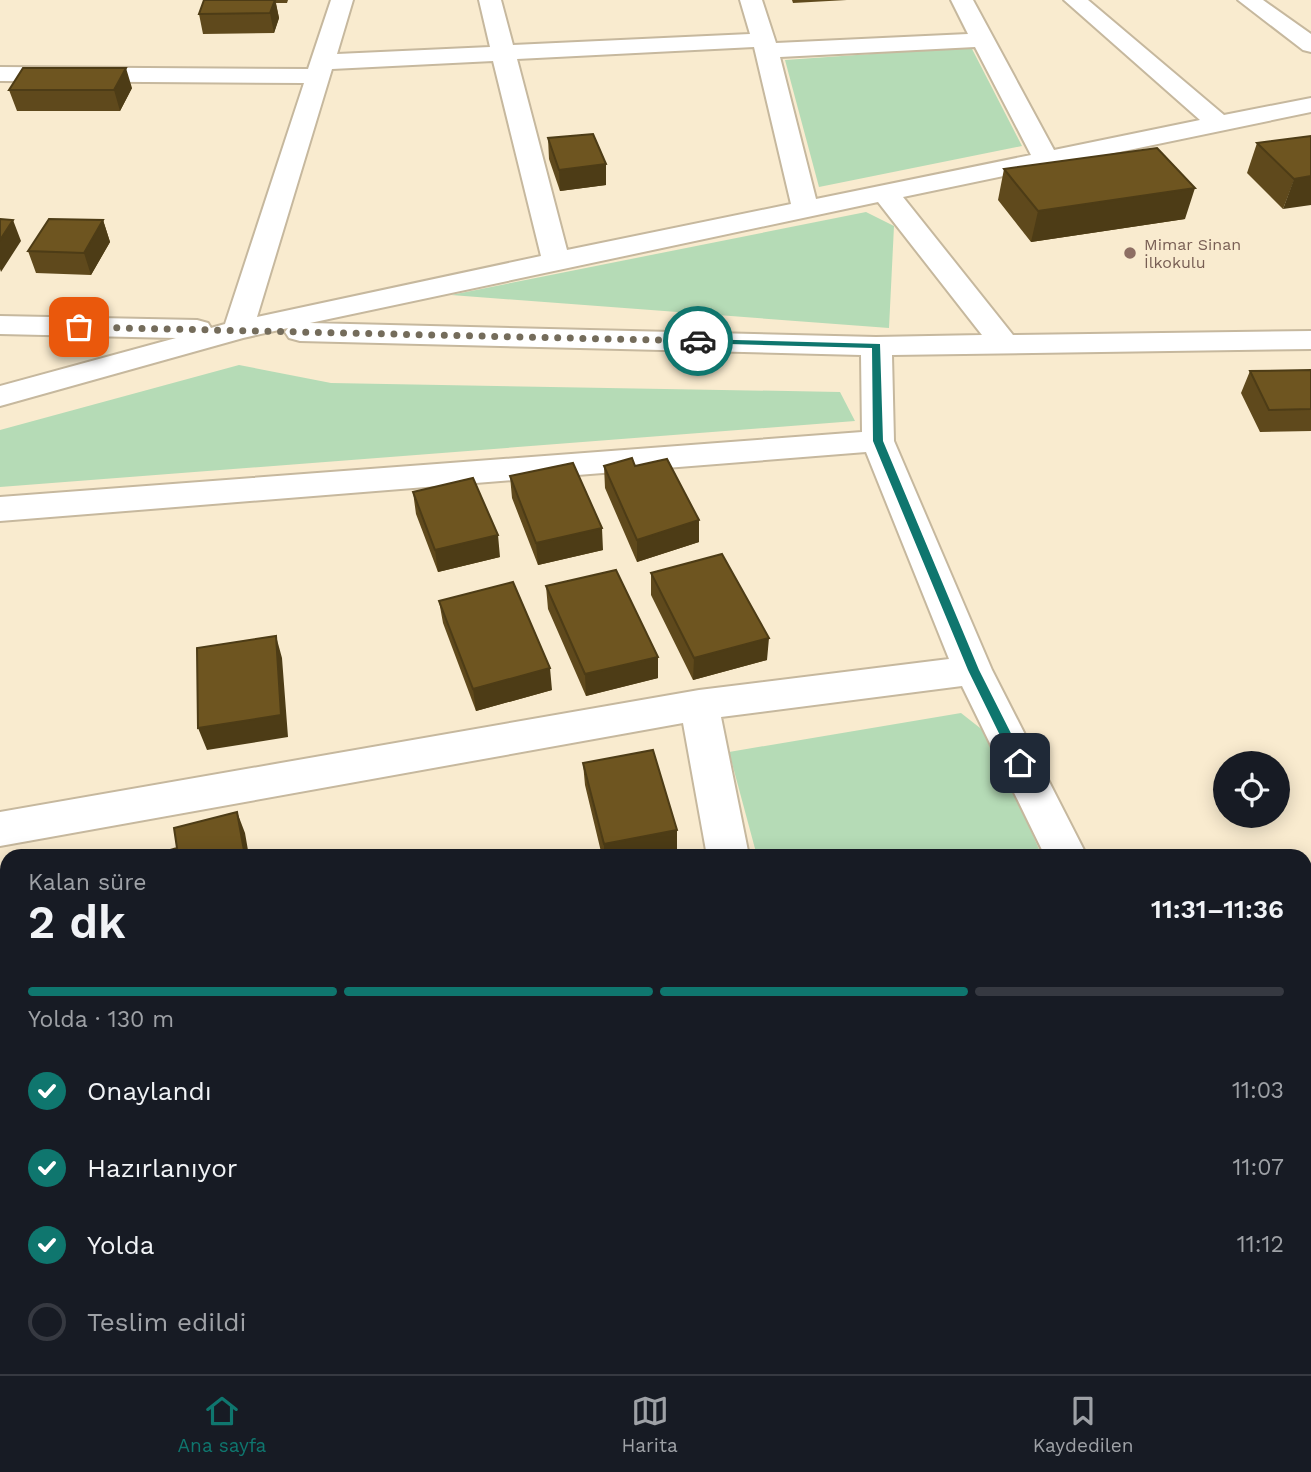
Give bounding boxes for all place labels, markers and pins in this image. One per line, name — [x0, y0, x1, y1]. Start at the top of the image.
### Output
place label: Mimar Sinan İlkokulu — [1144, 235, 1241, 272]
marker: Mimar Sinan İlkokulu — [1122, 245, 1138, 261]
pin — [49, 297, 109, 357]
pin — [990, 733, 1050, 793]

